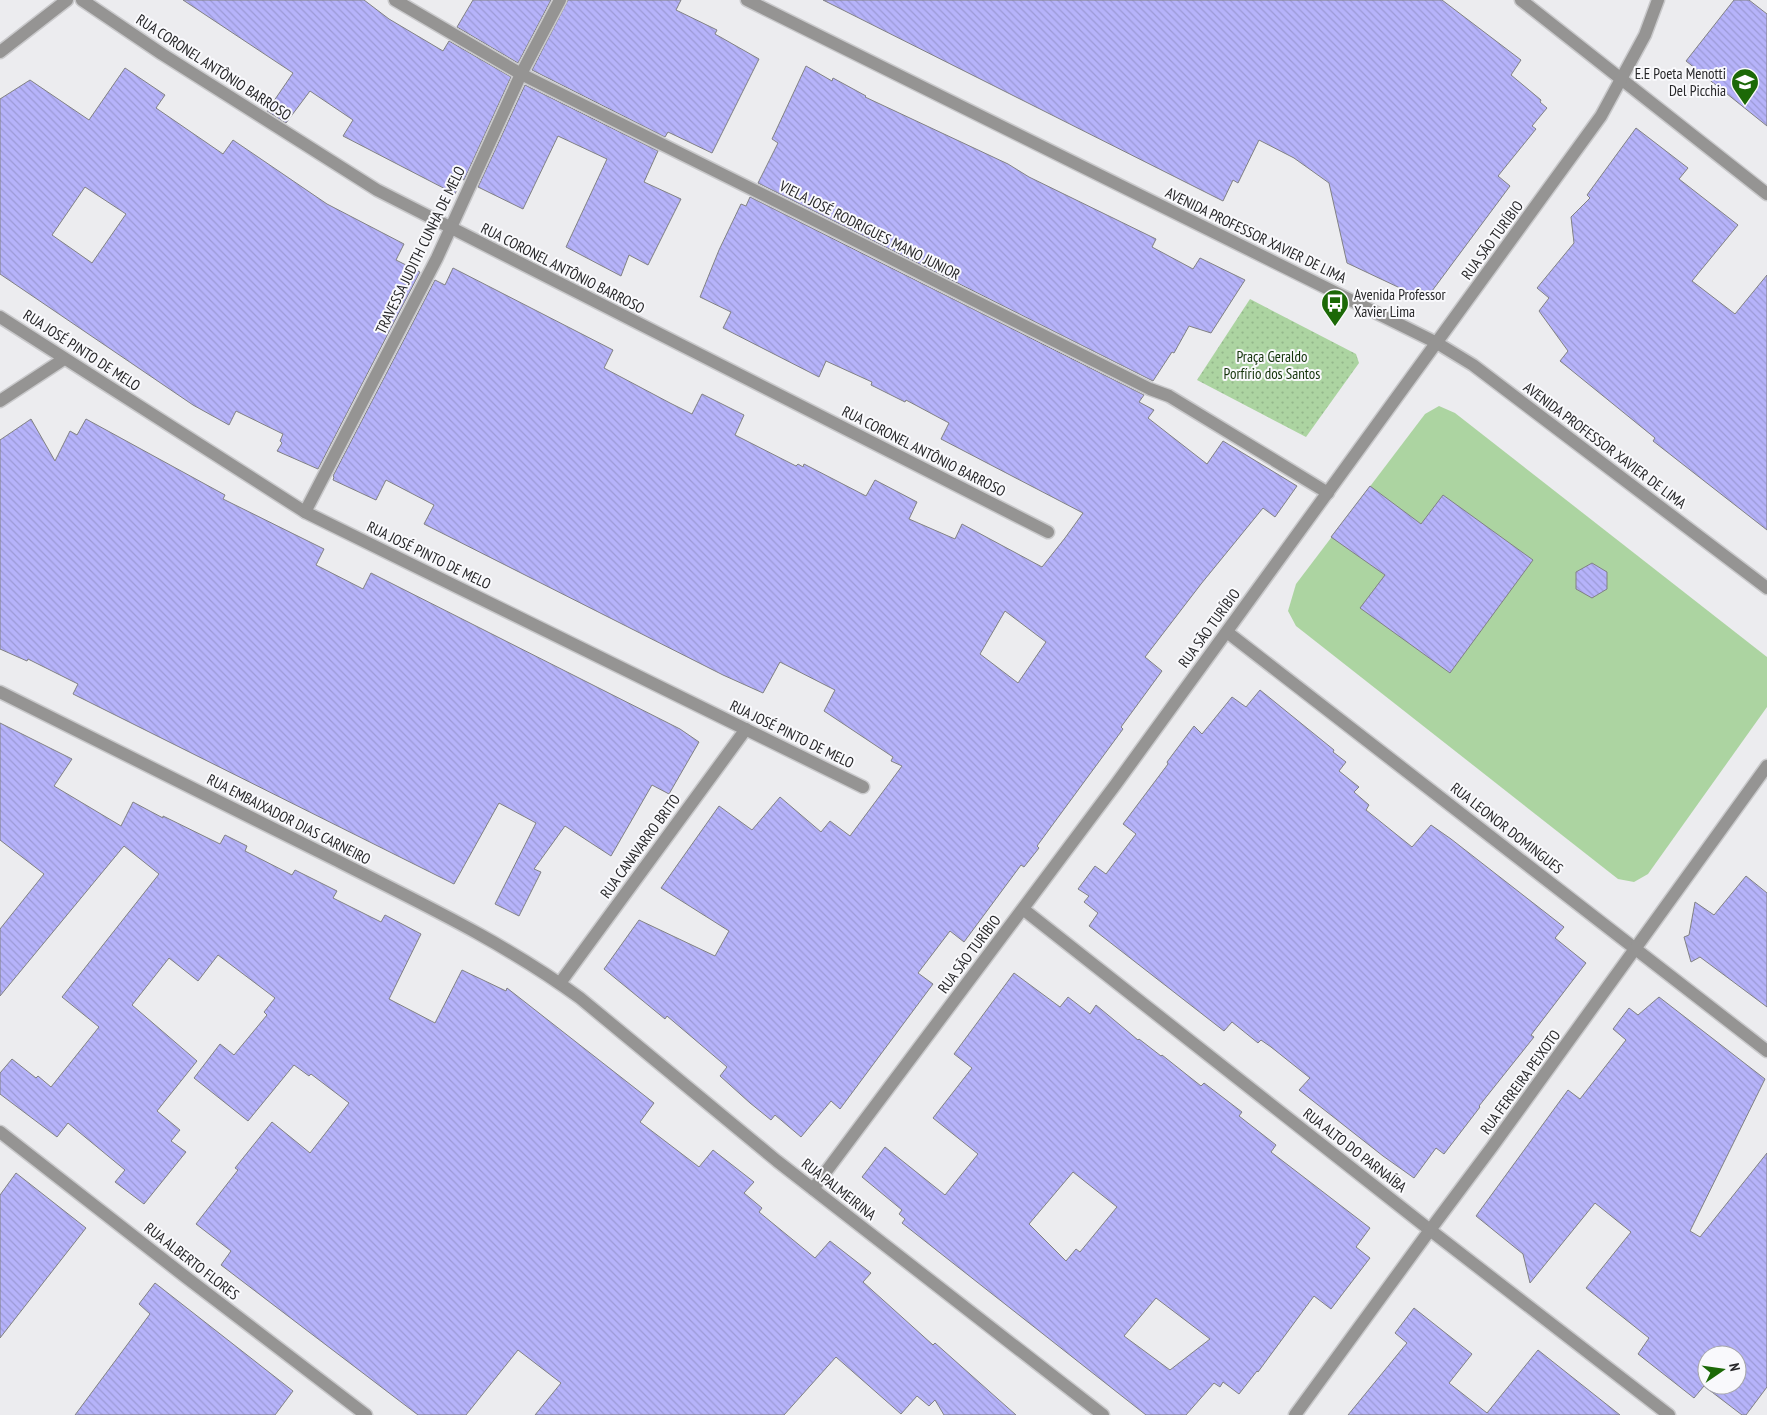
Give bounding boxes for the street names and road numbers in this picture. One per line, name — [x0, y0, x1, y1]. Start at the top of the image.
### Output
street label: RUA CORONEL ANTÔNIO BARROSO — [133, 10, 295, 124]
street label: TRAVESSA JUDITH CUNHA DE MELO — [371, 163, 469, 337]
street label: VIELA JOSÉ RODRIGUES MANO JUNIOR — [776, 176, 964, 284]
street label: AVENIDA PROFESSOR XAVIER DE LIMA — [1162, 183, 1350, 288]
street label: RUA SÃO TURÍBIO — [1457, 197, 1527, 283]
street label: RUA CORONEL ANTÔNIO BARROSO — [478, 218, 648, 318]
street label: RUA JOSÉ PINTO DE MELO — [20, 305, 144, 395]
street label: AVENIDA PROFESSOR XAVIER DE LIMA — [1520, 378, 1691, 513]
street label: RUA CORONEL ANTÔNIO BARROSO — [839, 401, 1009, 501]
street label: RUA JOSÉ PINTO DE MELO — [364, 517, 494, 593]
street label: RUA SÃO TURÍBIO — [1174, 585, 1244, 671]
street label: RUA JOSÉ PINTO DE MELO — [727, 696, 857, 772]
street label: RUA EMBAIXADOR DIAS CARNEIRO — [204, 769, 374, 869]
street label: RUA LEONOR DOMINGUES — [1447, 778, 1567, 878]
street label: RUA CANAVARRO BRITO — [596, 790, 684, 902]
street label: RUA SÃO TURÍBIO — [933, 911, 1005, 997]
street label: RUA FERREIRA PEIXOTO — [1476, 1026, 1564, 1138]
street label: RUA ALTO DO PARNAÍBA — [1299, 1104, 1411, 1197]
street label: RUA PALMEIRINA — [798, 1154, 881, 1225]
street label: RUA ALBERTO FLORES — [141, 1218, 243, 1304]

